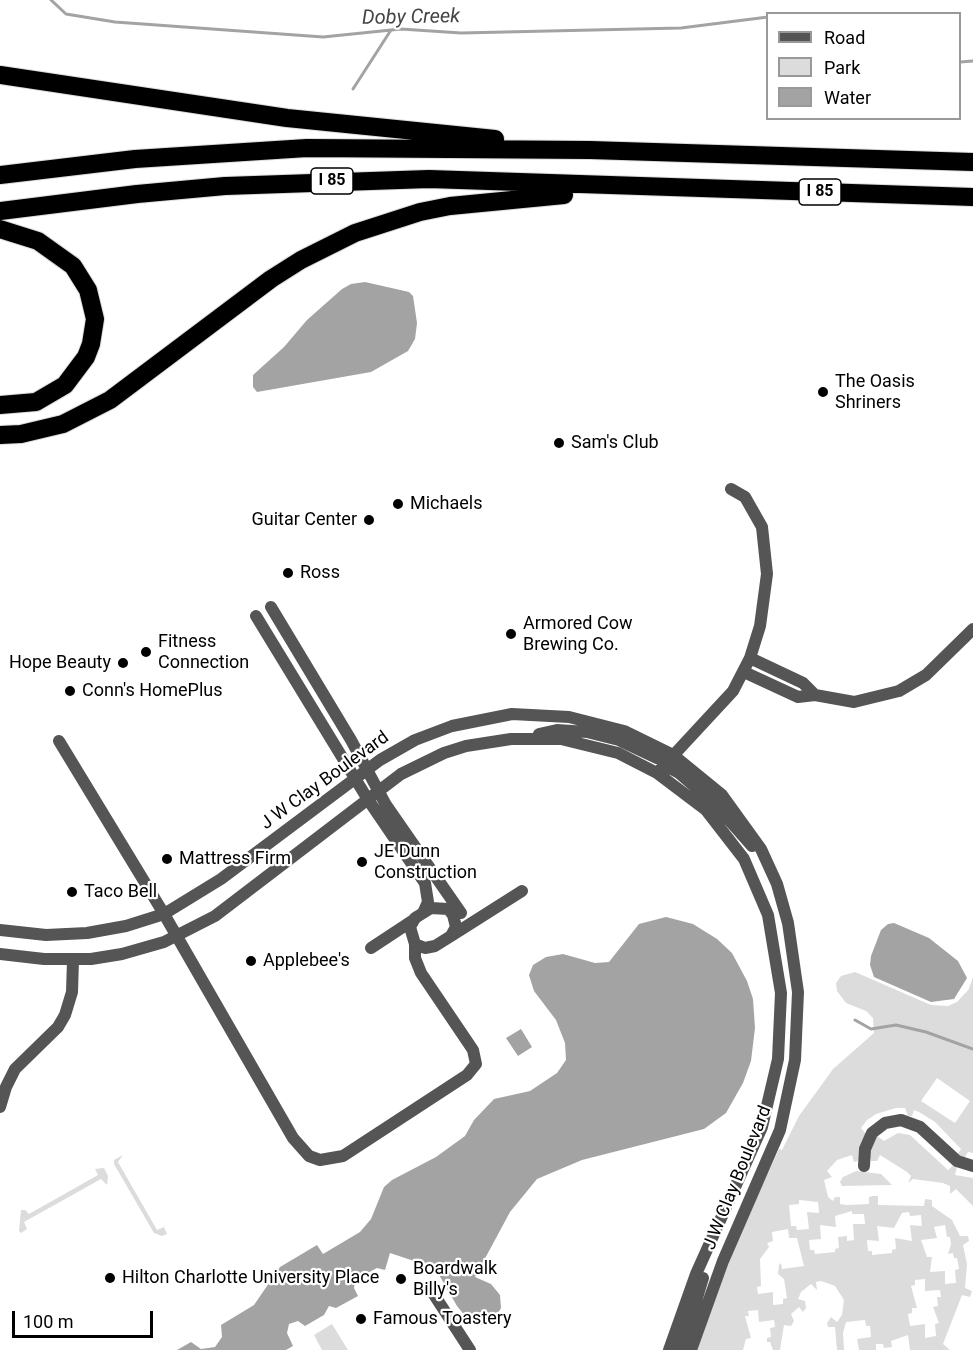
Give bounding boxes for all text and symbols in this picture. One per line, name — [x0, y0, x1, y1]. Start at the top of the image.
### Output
water label: Doby Creek — [362, 5, 460, 31]
legend — [766, 12, 961, 120]
text: Road — [824, 27, 865, 48]
text: Park — [824, 57, 860, 78]
text: Water — [824, 87, 871, 108]
road number: I 85 — [311, 168, 353, 194]
road number: I 85 — [799, 179, 841, 205]
place label: The Oasis Shriners — [835, 371, 915, 413]
marker: The Oasis Shriners — [816, 385, 830, 399]
place label: Sam's Club — [571, 432, 659, 454]
marker: Sam's Club — [552, 436, 566, 450]
place label: Michaels — [410, 493, 482, 515]
marker: Michaels — [391, 497, 405, 511]
place label: Guitar Center — [251, 509, 357, 531]
marker: Guitar Center — [362, 513, 376, 527]
place label: Ross — [300, 562, 340, 584]
marker: Ross — [281, 566, 295, 580]
place label: Armored Cow Brewing Co. — [523, 613, 632, 656]
marker: Armored Cow Brewing Co. — [504, 627, 518, 641]
place label: Fitness Connection — [158, 631, 249, 674]
marker: Fitness Connection — [139, 645, 153, 659]
place label: Hope Beauty — [9, 652, 111, 674]
marker: Hope Beauty — [116, 656, 130, 670]
place label: Conn's HomePlus — [82, 680, 223, 702]
marker: Conn's HomePlus — [63, 684, 77, 698]
street label: J W Clay Boulevard — [257, 727, 393, 835]
place label: JE Dunn Construction — [374, 841, 477, 884]
place label: Mattress Firm — [179, 848, 291, 870]
marker: Mattress Firm — [160, 852, 174, 866]
marker: JE Dunn Construction — [355, 855, 369, 869]
place label: Taco Bell — [84, 881, 157, 903]
marker: Taco Bell — [65, 885, 79, 899]
place label: Applebee's — [263, 950, 350, 972]
marker: Applebee's — [244, 954, 258, 968]
street label: J W Clay Boulevard — [699, 1103, 777, 1253]
place label: Boardwalk Billy's — [413, 1258, 497, 1300]
place label: Hilton Charlotte University Place — [122, 1267, 379, 1289]
marker: Hilton Charlotte University Place — [103, 1271, 117, 1285]
marker: Boardwalk Billy's — [394, 1272, 408, 1286]
scale bar — [15, 1299, 156, 1337]
place label: Famous Toastery — [373, 1308, 512, 1330]
text: 100 m — [23, 1311, 74, 1332]
marker: Famous Toastery — [354, 1312, 368, 1326]

